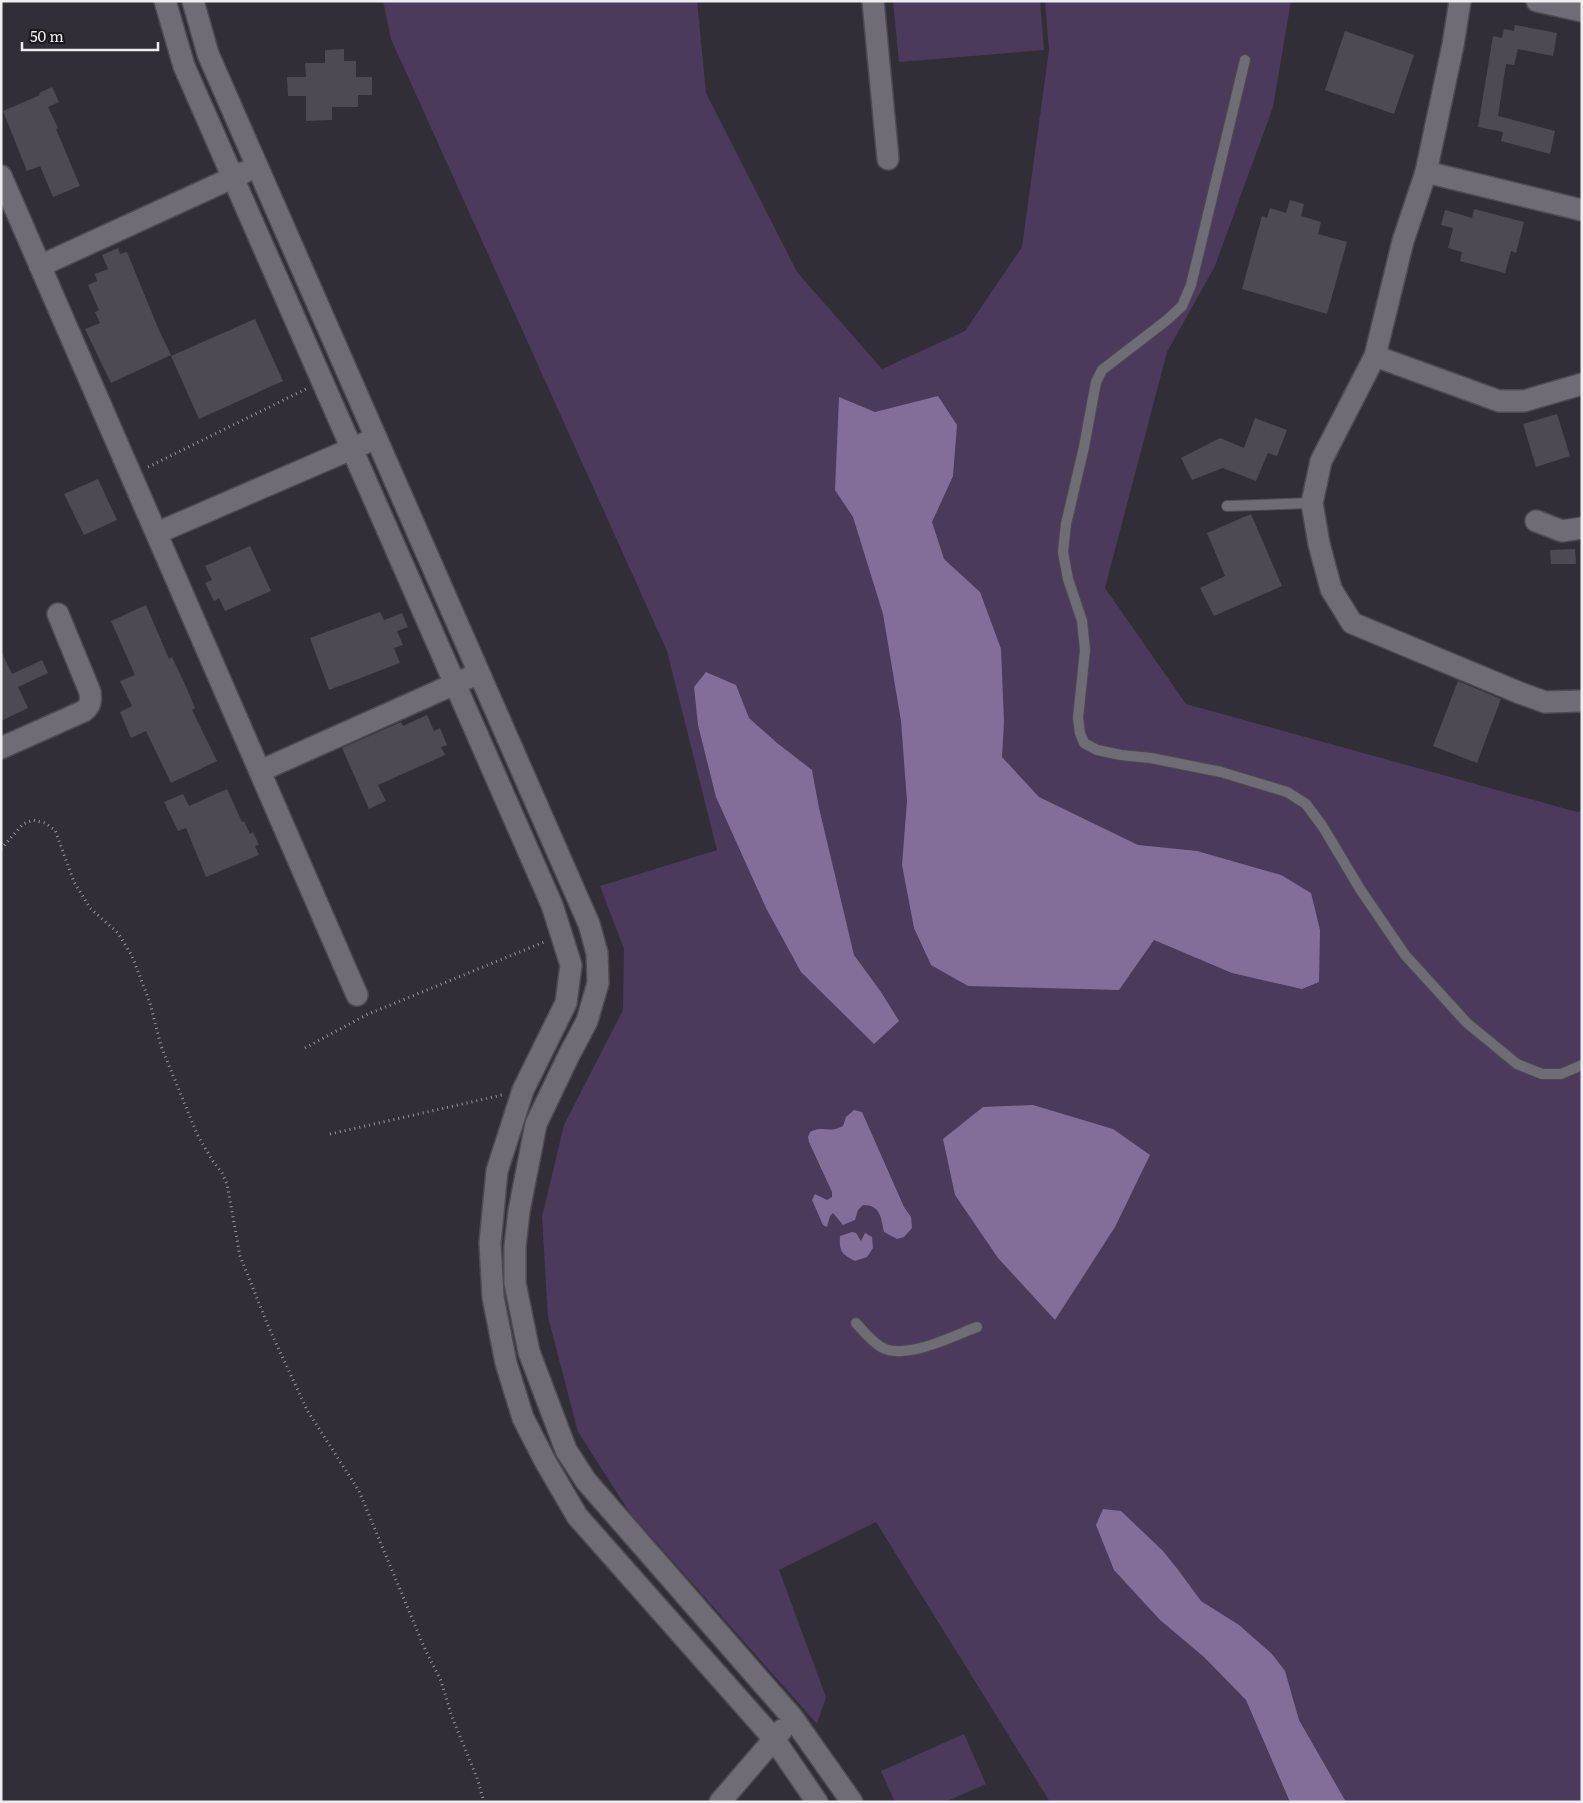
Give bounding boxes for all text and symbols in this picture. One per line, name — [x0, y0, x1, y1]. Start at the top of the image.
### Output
scale bar — [22, 20, 159, 52]
text: 50 m — [30, 24, 64, 47]

